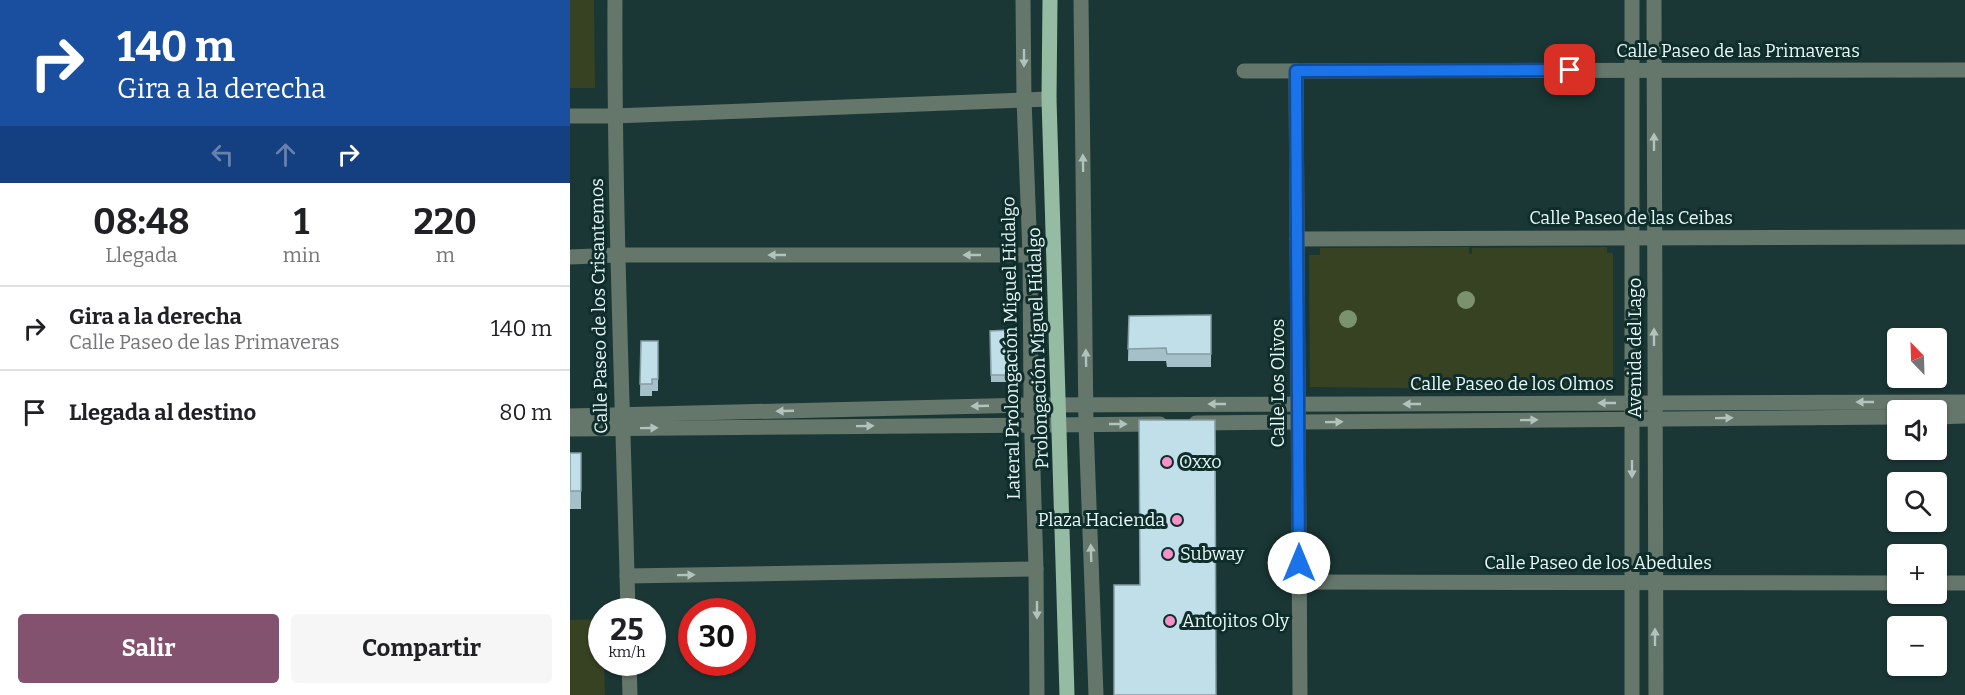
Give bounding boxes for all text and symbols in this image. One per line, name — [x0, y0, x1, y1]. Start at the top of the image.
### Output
text: 140 m — [117, 22, 235, 72]
icon: right — [18, 24, 96, 102]
street label: Calle Paseo de las Primaveras — [1616, 40, 1860, 62]
pin — [1544, 44, 1595, 95]
one-way arrow — [1019, 49, 1029, 68]
icon: arrive — [1553, 53, 1586, 86]
text: Gira a la derecha — [117, 73, 326, 105]
one-way arrow — [1649, 132, 1659, 151]
icon: left — [206, 138, 239, 171]
icon: ahead — [269, 138, 302, 171]
icon: right — [332, 138, 365, 171]
one-way arrow — [1078, 153, 1088, 172]
street label: Calle Paseo de los Crisantemos — [586, 178, 612, 434]
street label: Lateral Prolongación Miguel Hidalgo — [997, 196, 1025, 500]
text: 08:48 — [93, 200, 190, 244]
text: 1 — [294, 200, 309, 244]
text: 220 — [413, 200, 477, 244]
street label: Calle Paseo de las Ceibas — [1529, 207, 1733, 229]
street label: Prolongación Miguel Hidalgo — [1023, 227, 1053, 469]
text: Llegada — [105, 243, 177, 267]
text: min — [283, 243, 320, 267]
text: m — [436, 243, 455, 267]
one-way arrow — [767, 250, 786, 260]
one-way arrow — [962, 250, 981, 260]
street label: Avenida del Lago — [1624, 278, 1646, 418]
text: Gira a la derecha — [69, 303, 242, 330]
icon: right — [18, 312, 51, 345]
text: 140 m — [491, 315, 552, 342]
street label: Calle Los Olivos — [1267, 319, 1289, 447]
one-way arrow — [1649, 327, 1659, 346]
north arrow — [1887, 328, 1947, 388]
map controls — [1887, 328, 1947, 676]
text: Calle Paseo de las Primaveras — [69, 330, 340, 354]
one-way arrow — [1081, 348, 1091, 367]
street label: Calle Paseo de los Olmos — [1410, 373, 1614, 395]
icon: arrive — [18, 396, 51, 429]
one-way arrow — [1855, 397, 1874, 407]
one-way arrow — [1597, 398, 1616, 408]
text: Llegada al destino — [69, 399, 256, 426]
text: 80 m — [499, 399, 552, 426]
one-way arrow — [1207, 399, 1226, 409]
one-way arrow — [1402, 399, 1421, 409]
button: sound — [1887, 400, 1947, 460]
one-way arrow — [971, 401, 990, 411]
one-way arrow — [776, 407, 795, 416]
one-way arrow — [1715, 414, 1734, 423]
one-way arrow — [1520, 415, 1539, 425]
one-way arrow — [1325, 417, 1344, 427]
one-way arrow — [1109, 419, 1128, 429]
one-way arrow — [856, 421, 875, 431]
one-way arrow — [640, 423, 659, 433]
place label: Oxxo — [1179, 451, 1222, 473]
marker: Oxxo — [1160, 455, 1174, 469]
one-way arrow — [1627, 460, 1637, 479]
button: search — [1887, 472, 1947, 532]
place label: Plaza Hacienda — [1038, 509, 1165, 531]
marker: Plaza Hacienda — [1170, 513, 1184, 527]
position arrow — [1267, 531, 1331, 595]
one-way arrow — [1086, 543, 1096, 562]
place label: Subway — [1180, 543, 1245, 565]
button: + — [1887, 544, 1947, 604]
marker: Subway — [1161, 547, 1175, 561]
street label: Calle Paseo de los Abedules — [1484, 552, 1712, 574]
one-way arrow — [676, 570, 695, 580]
speed limit sign: 30 — [678, 598, 756, 676]
one-way arrow — [1032, 601, 1042, 620]
place label: Antojitos Oly — [1182, 610, 1290, 632]
text: 25 — [610, 612, 644, 648]
button: Salir — [18, 614, 279, 683]
button: Compartir — [291, 614, 552, 683]
marker: Antojitos Oly — [1163, 614, 1177, 628]
button: − — [1887, 616, 1947, 676]
one-way arrow — [1650, 627, 1660, 646]
text: km/h — [608, 643, 646, 661]

